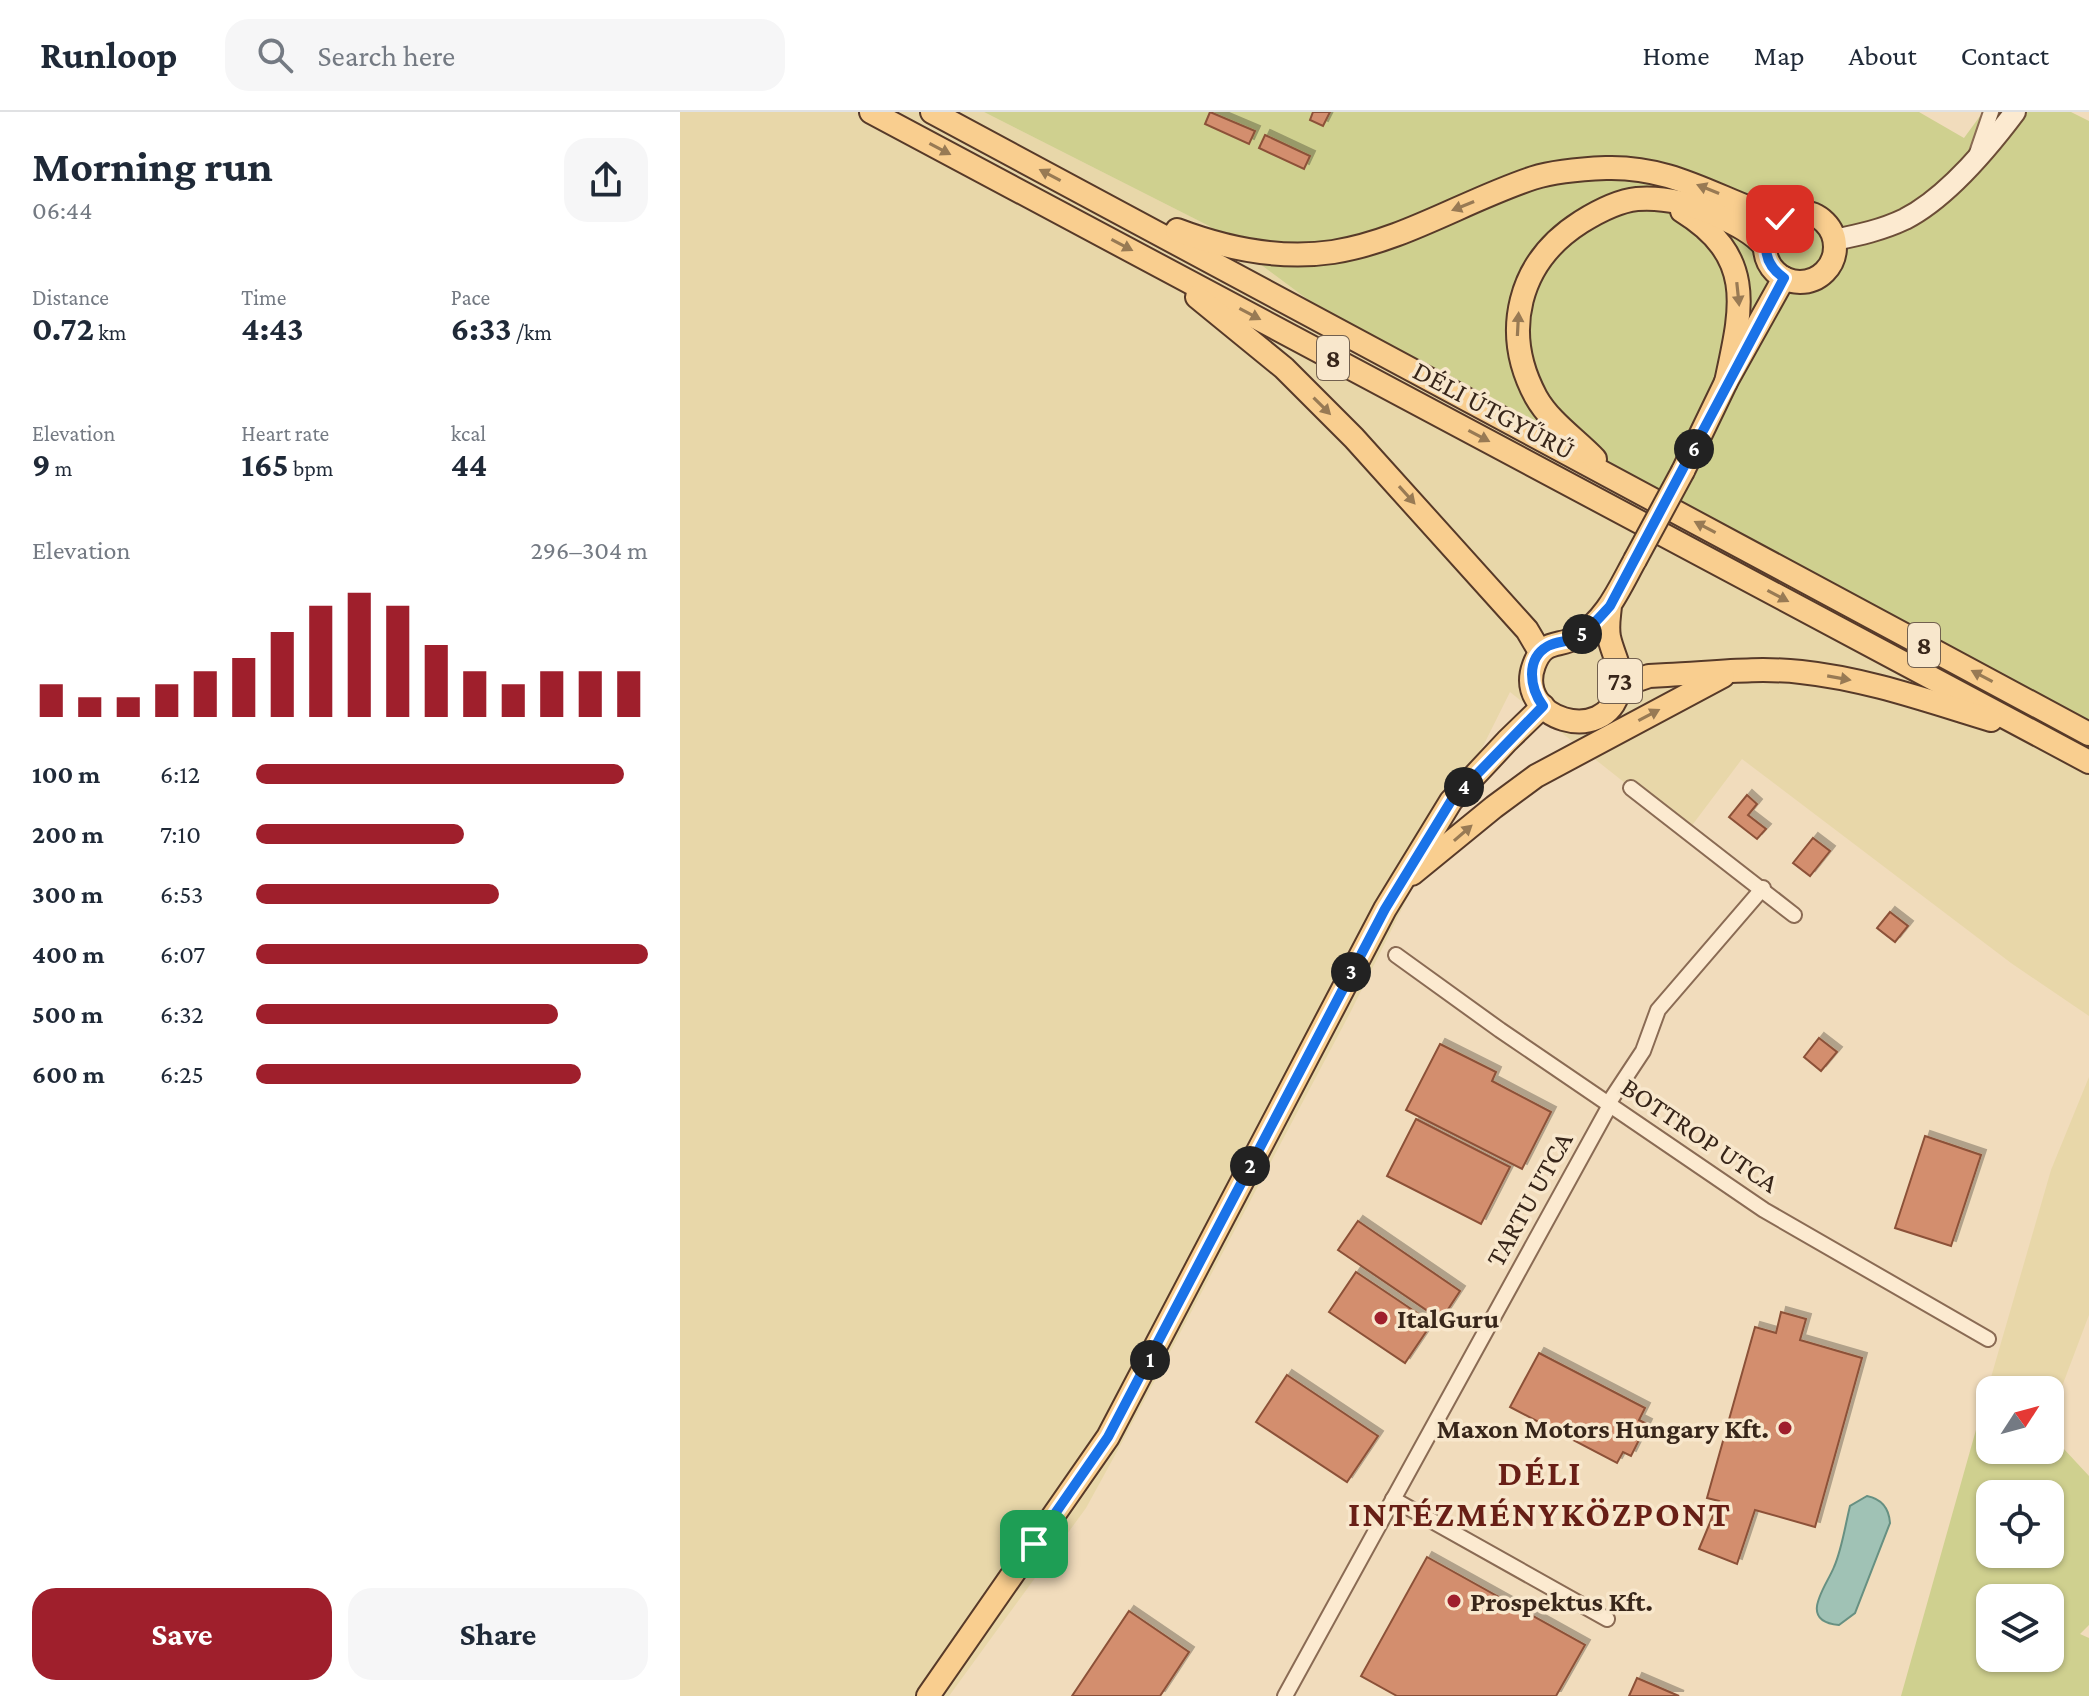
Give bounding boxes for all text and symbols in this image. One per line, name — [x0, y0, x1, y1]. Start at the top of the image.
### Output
search box — [225, 19, 785, 91]
icon: search — [253, 33, 297, 77]
text: Runloop — [40, 34, 177, 76]
text: Search here — [317, 39, 455, 72]
text: Home — [1643, 40, 1710, 71]
text: Map — [1754, 40, 1805, 71]
text: About — [1849, 40, 1917, 71]
text: Contact — [1961, 40, 2049, 71]
button: share — [564, 138, 648, 222]
text: Morning run — [32, 142, 273, 190]
one-way arrow — [929, 142, 951, 156]
one-way arrow — [1039, 169, 1062, 182]
one-way arrow — [1696, 182, 1720, 195]
pin — [1746, 185, 1814, 253]
text: 06:44 — [32, 196, 92, 225]
icon: check — [1758, 197, 1802, 241]
one-way arrow — [1451, 200, 1475, 213]
one-way arrow — [1110, 239, 1133, 252]
one-way arrow — [1731, 282, 1744, 307]
text: Distance — [32, 285, 109, 310]
text: Time — [241, 285, 286, 310]
text: Pace — [451, 285, 490, 310]
one-way arrow — [1239, 306, 1261, 320]
text: 0.72 — [32, 310, 94, 347]
text: 4:43 — [241, 310, 304, 347]
text: 6:33 — [451, 310, 512, 347]
one-way arrow — [1512, 311, 1525, 336]
text: km — [94, 320, 126, 345]
text: /km — [512, 320, 552, 345]
road number: 8 — [1317, 336, 1349, 380]
street label: DÉLI ÚTGYŰRŰ — [1408, 354, 1580, 466]
one-way arrow — [1312, 396, 1331, 414]
text: Elevation — [32, 421, 115, 446]
text: Heart rate — [241, 421, 329, 446]
text: kcal — [451, 421, 486, 446]
pin: 6 — [1674, 429, 1714, 469]
one-way arrow — [1468, 430, 1491, 443]
text: 6 — [1688, 436, 1700, 461]
text: 9 — [32, 446, 51, 483]
text: 165 — [241, 446, 289, 483]
text: 44 — [451, 446, 487, 483]
text: m — [51, 456, 72, 481]
text: bpm — [289, 456, 333, 481]
one-way arrow — [1397, 486, 1415, 505]
one-way arrow — [1693, 520, 1716, 534]
text: Elevation — [32, 536, 130, 565]
text: 296–304 m — [530, 536, 648, 565]
one-way arrow — [1767, 589, 1790, 602]
pin: 5 — [1562, 614, 1602, 654]
text: 5 — [1577, 621, 1587, 646]
road number: 8 — [1908, 623, 1940, 667]
road number: 73 — [1598, 659, 1642, 703]
one-way arrow — [1971, 669, 1993, 683]
one-way arrow — [1827, 672, 1852, 684]
one-way arrow — [1637, 709, 1660, 722]
text: 100 m — [32, 760, 100, 789]
text: 6:12 — [160, 760, 200, 789]
pin: 4 — [1444, 767, 1484, 807]
text: 4 — [1458, 774, 1470, 799]
text: 200 m — [32, 820, 104, 849]
text: 7:10 — [160, 820, 201, 849]
one-way arrow — [1453, 825, 1473, 843]
text: 300 m — [32, 880, 103, 909]
text: 6:53 — [160, 880, 203, 909]
text: 400 m — [32, 940, 105, 969]
text: 6:07 — [160, 940, 205, 969]
pin: 3 — [1331, 952, 1371, 992]
text: 3 — [1346, 959, 1356, 984]
text: 500 m — [32, 1000, 103, 1029]
text: 6:32 — [160, 1000, 204, 1029]
text: 600 m — [32, 1060, 105, 1089]
text: 6:25 — [160, 1060, 204, 1089]
street label: BOTTROP UTCA — [1616, 1071, 1785, 1199]
street label: TARTU UTCA — [1479, 1126, 1579, 1272]
pin: 2 — [1230, 1146, 1270, 1186]
text: 2 — [1244, 1153, 1256, 1178]
place label: ItalGuru — [1397, 1303, 1499, 1334]
marker: ItalGuru — [1372, 1309, 1390, 1327]
pin: 1 — [1130, 1340, 1170, 1380]
text: 1 — [1146, 1347, 1154, 1372]
north arrow — [1976, 1376, 2064, 1464]
map controls — [1976, 1376, 2064, 1672]
place label: Maxon Motors Hungary Kft. — [1436, 1413, 1769, 1444]
marker: Maxon Motors Hungary Kft. — [1776, 1419, 1794, 1437]
district label: DÉLI INTÉZMÉNYKÖZPONT — [1348, 1453, 1732, 1534]
button: locate — [1976, 1480, 2064, 1568]
pin — [1000, 1510, 1068, 1578]
icon: arrive — [1012, 1522, 1056, 1566]
button: layers — [1976, 1584, 2064, 1672]
place label: Prospektus Kft. — [1470, 1586, 1653, 1617]
button: Save — [32, 1588, 332, 1680]
button: Share — [348, 1588, 648, 1680]
marker: Prospektus Kft. — [1445, 1592, 1463, 1610]

